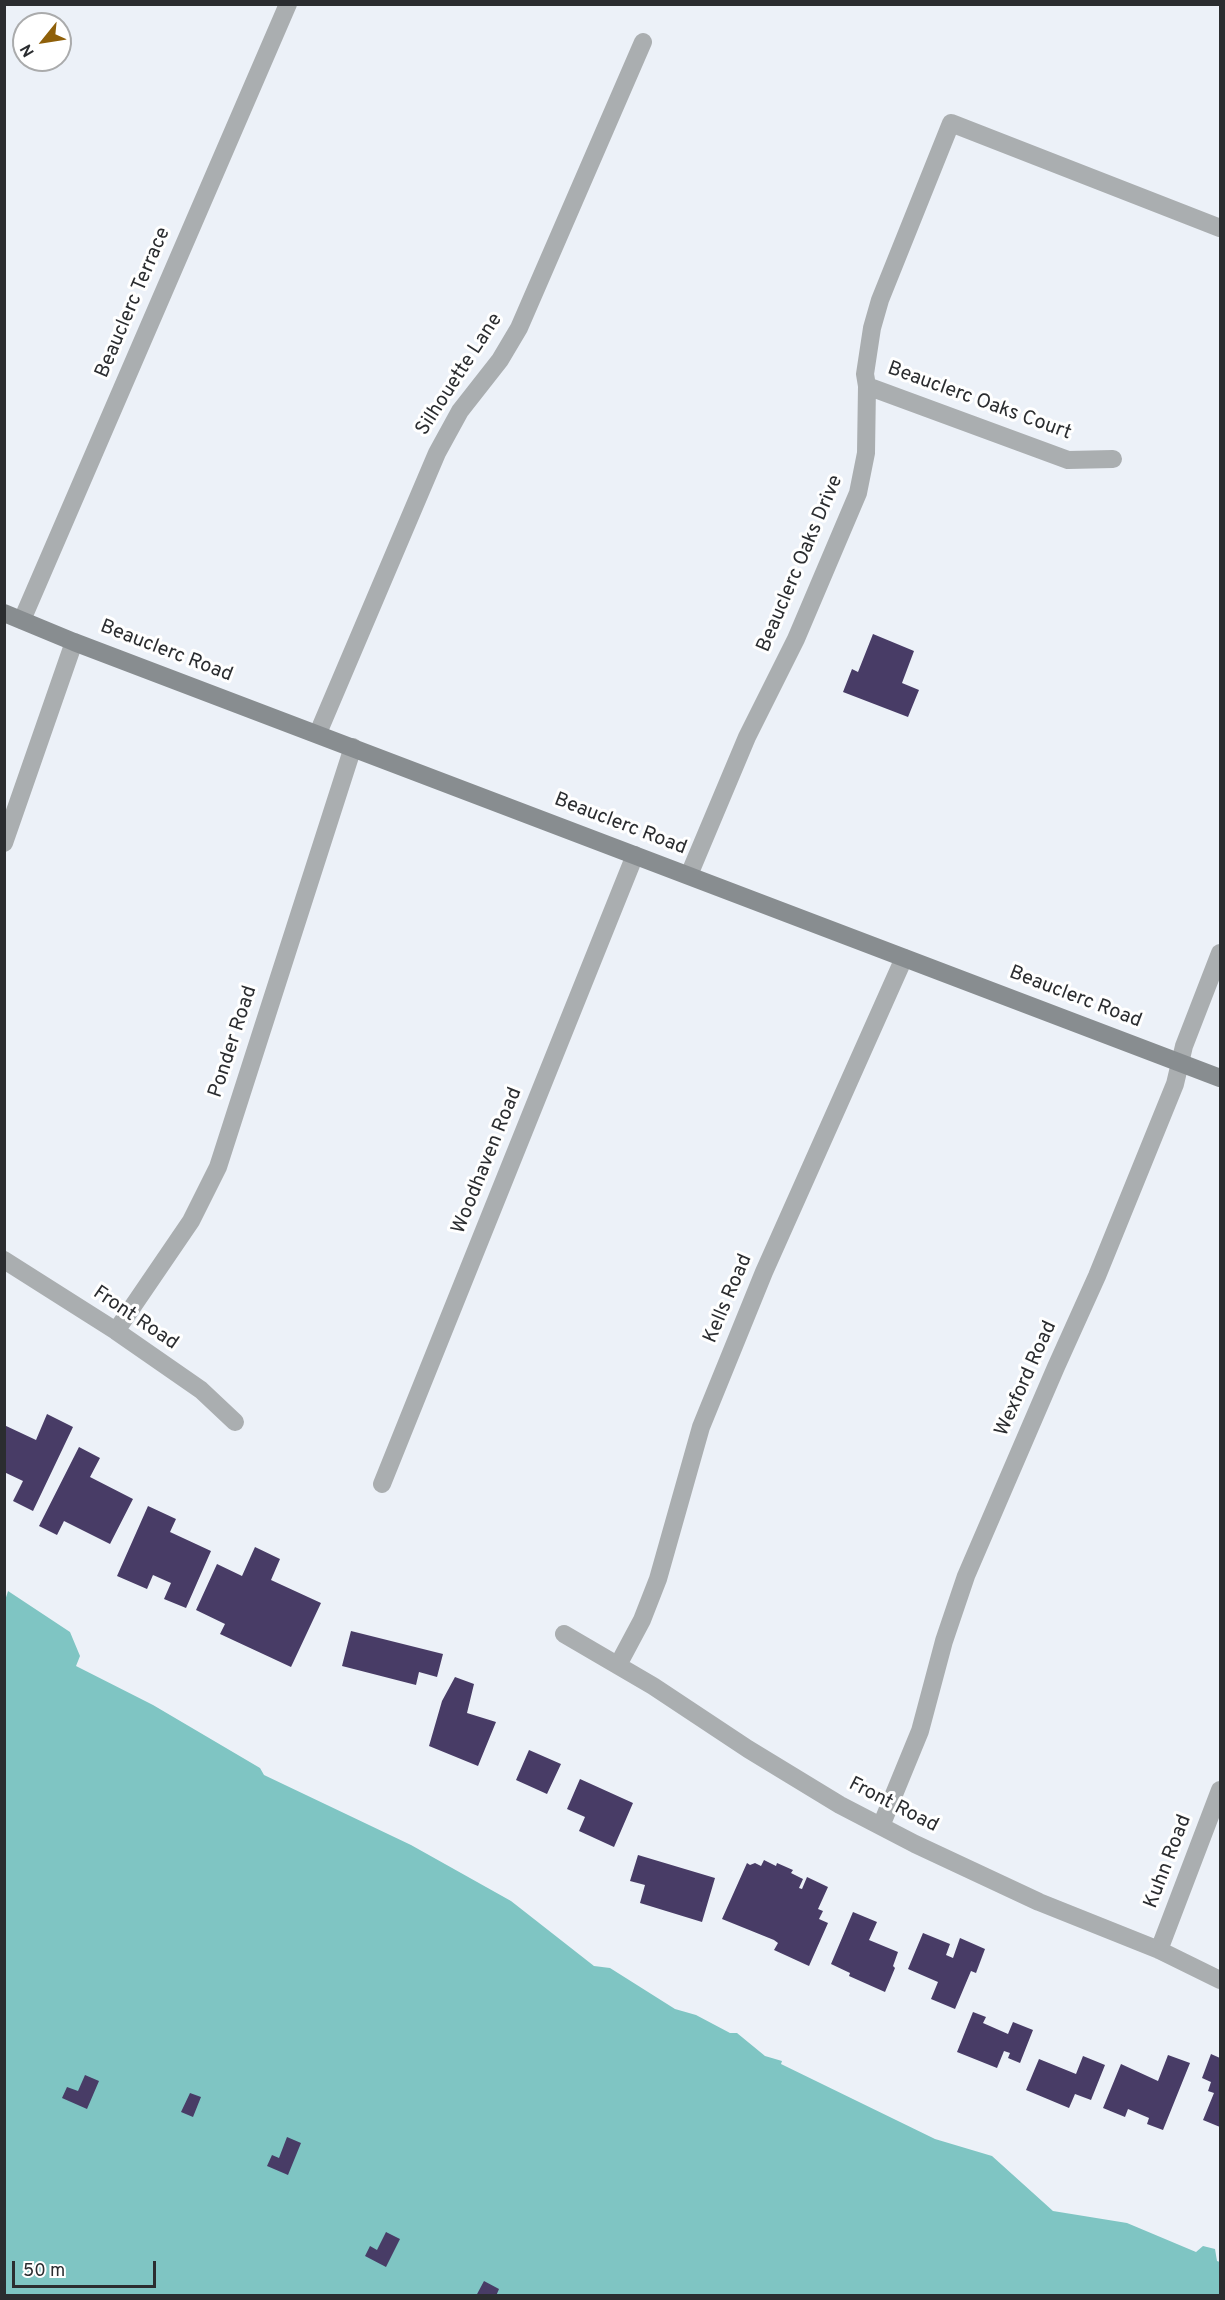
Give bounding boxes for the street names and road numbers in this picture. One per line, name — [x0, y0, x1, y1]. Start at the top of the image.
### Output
street label: Beauclerc Terrace — [91, 224, 177, 382]
street label: Silhouette Lane — [412, 309, 508, 441]
street label: Beauclerc Oaks Court — [884, 358, 1074, 446]
street label: Beauclerc Oaks Drive — [753, 472, 849, 656]
street label: Beauclerc Road — [96, 616, 236, 688]
street label: Beauclerc Road — [550, 789, 690, 861]
street label: Beauclerc Road — [1005, 962, 1145, 1034]
street label: Ponder Road — [205, 983, 263, 1101]
street label: Woodhaven Road — [448, 1084, 528, 1238]
street label: Kells Road — [700, 1251, 758, 1347]
street label: Front Road — [88, 1282, 182, 1356]
street label: Wexford Road — [991, 1318, 1063, 1440]
street label: Front Road — [844, 1773, 942, 1839]
street label: Kuhn Road — [1140, 1812, 1198, 1912]

